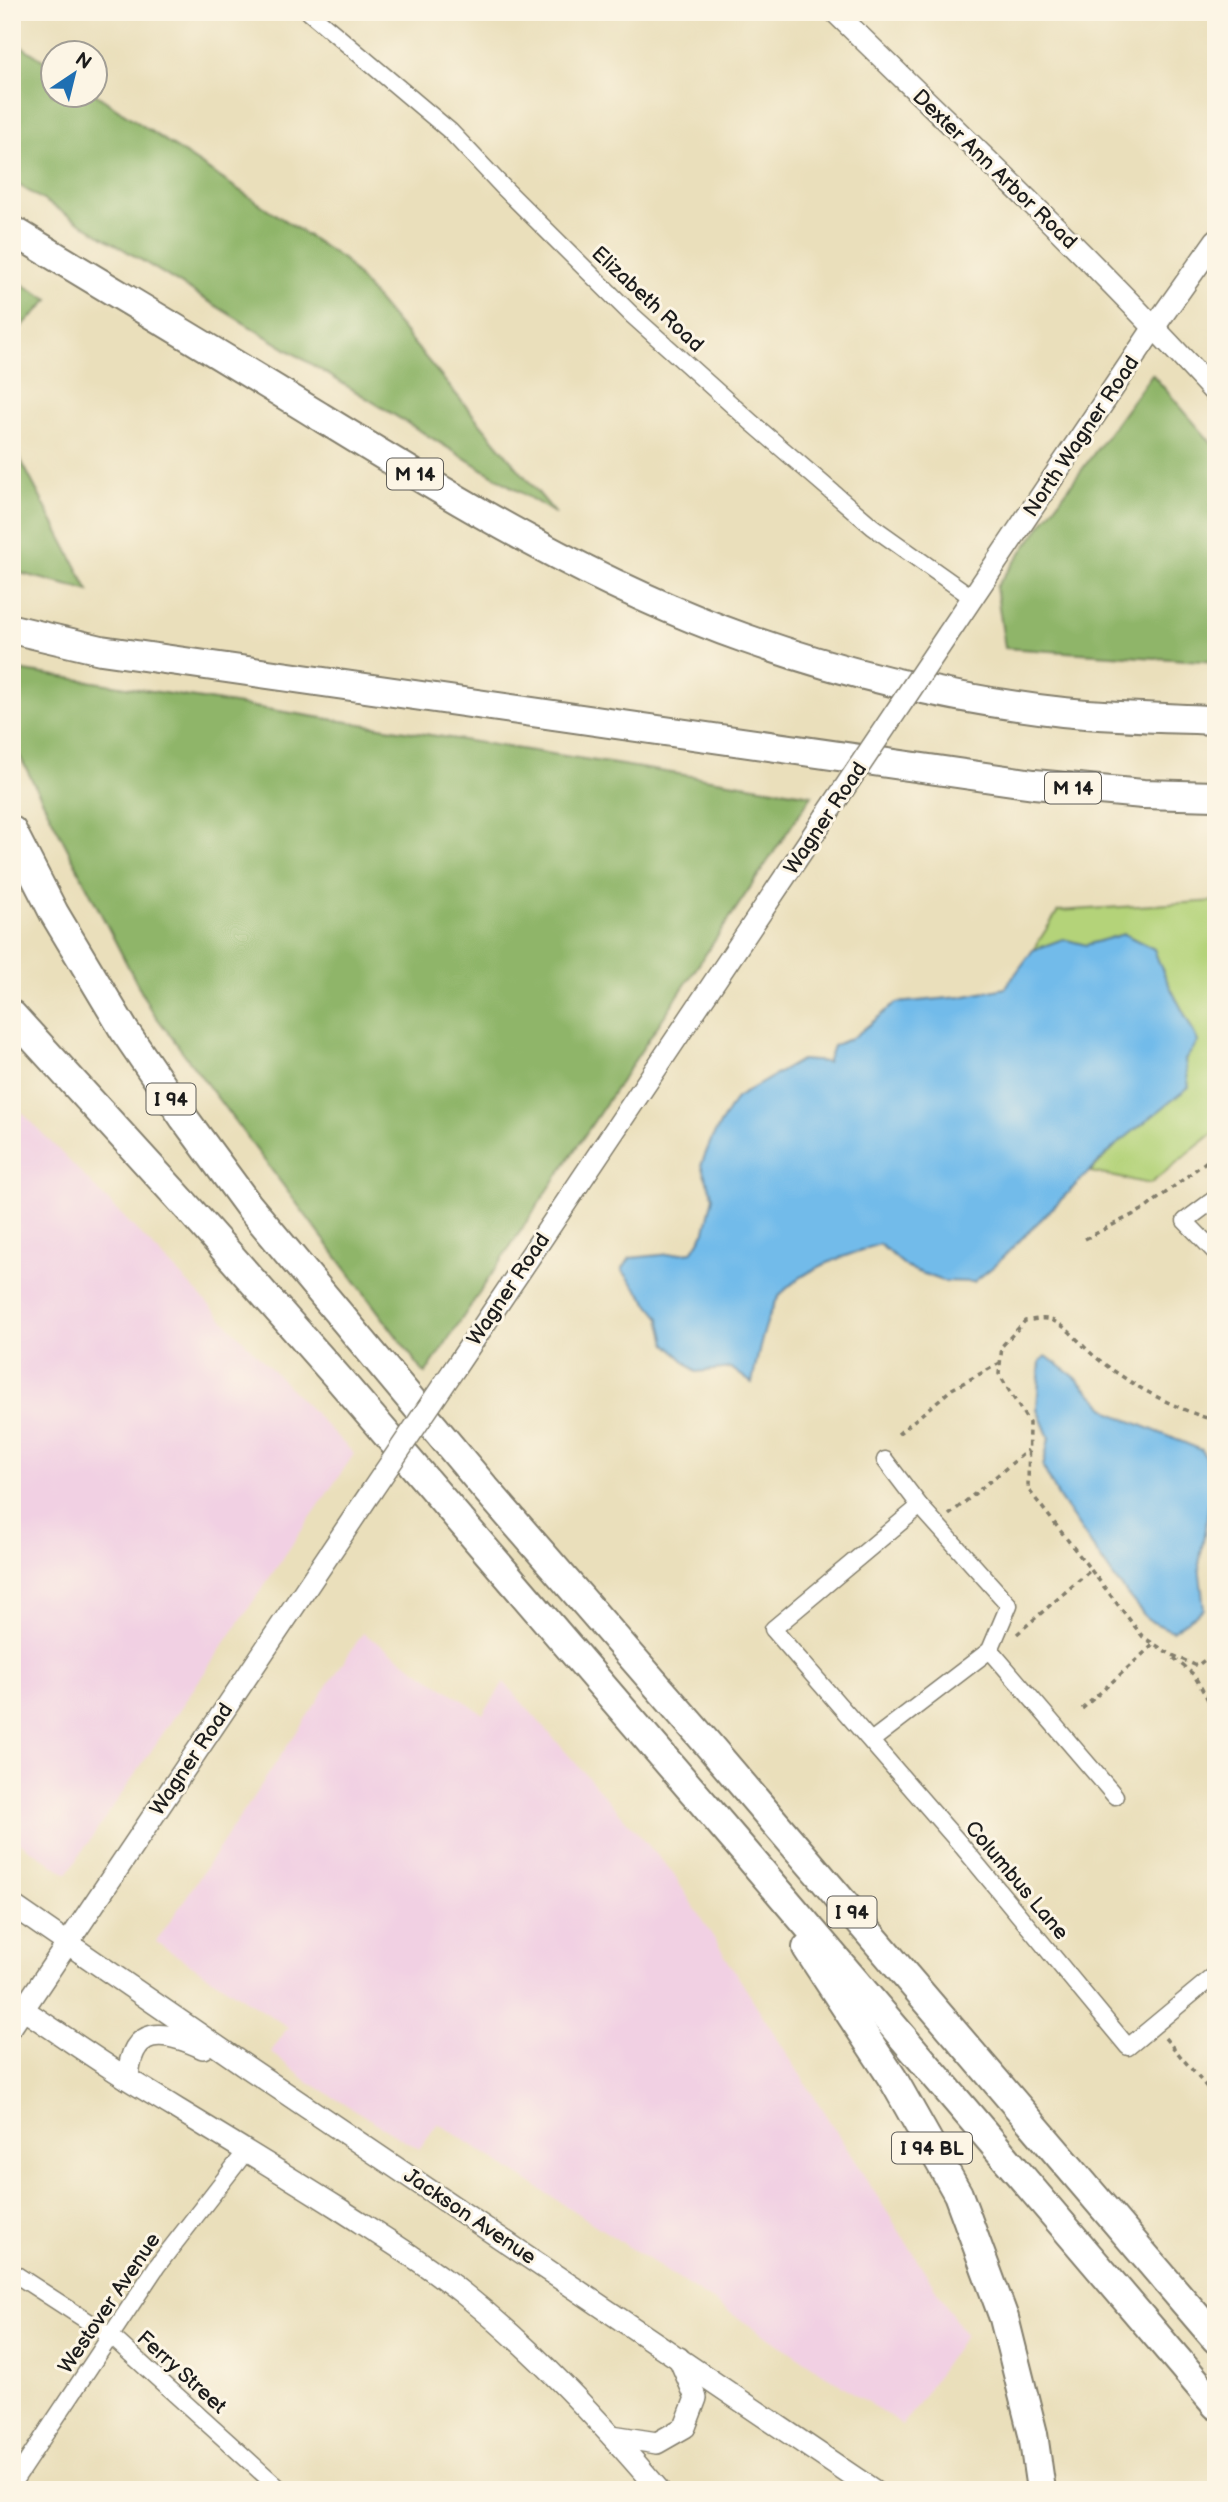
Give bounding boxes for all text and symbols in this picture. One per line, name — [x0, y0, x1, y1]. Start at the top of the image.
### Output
north arrow — [38, 38, 108, 108]
text: N — [70, 48, 95, 75]
street label: Dexter Ann Arbor Road — [907, 84, 1082, 254]
street label: Elizabeth Road — [587, 241, 709, 358]
street label: North Wagner Road — [1018, 351, 1145, 521]
road number: M 14 — [387, 458, 443, 489]
street label: Wagner Road — [779, 757, 872, 879]
road number: M 14 — [1045, 772, 1101, 804]
road number: I 94 — [146, 1084, 196, 1114]
street label: Wagner Road — [462, 1228, 555, 1350]
street label: Wagner Road — [145, 1698, 238, 1820]
street label: Columbus Lane — [960, 1816, 1074, 1945]
road number: I 94 — [828, 1896, 876, 1928]
road number: I 94 BL — [892, 2132, 972, 2164]
street label: Jackson Avenue — [399, 2163, 541, 2270]
street label: Westover Avenue — [53, 2228, 166, 2378]
street label: Ferry Street — [132, 2326, 232, 2419]

